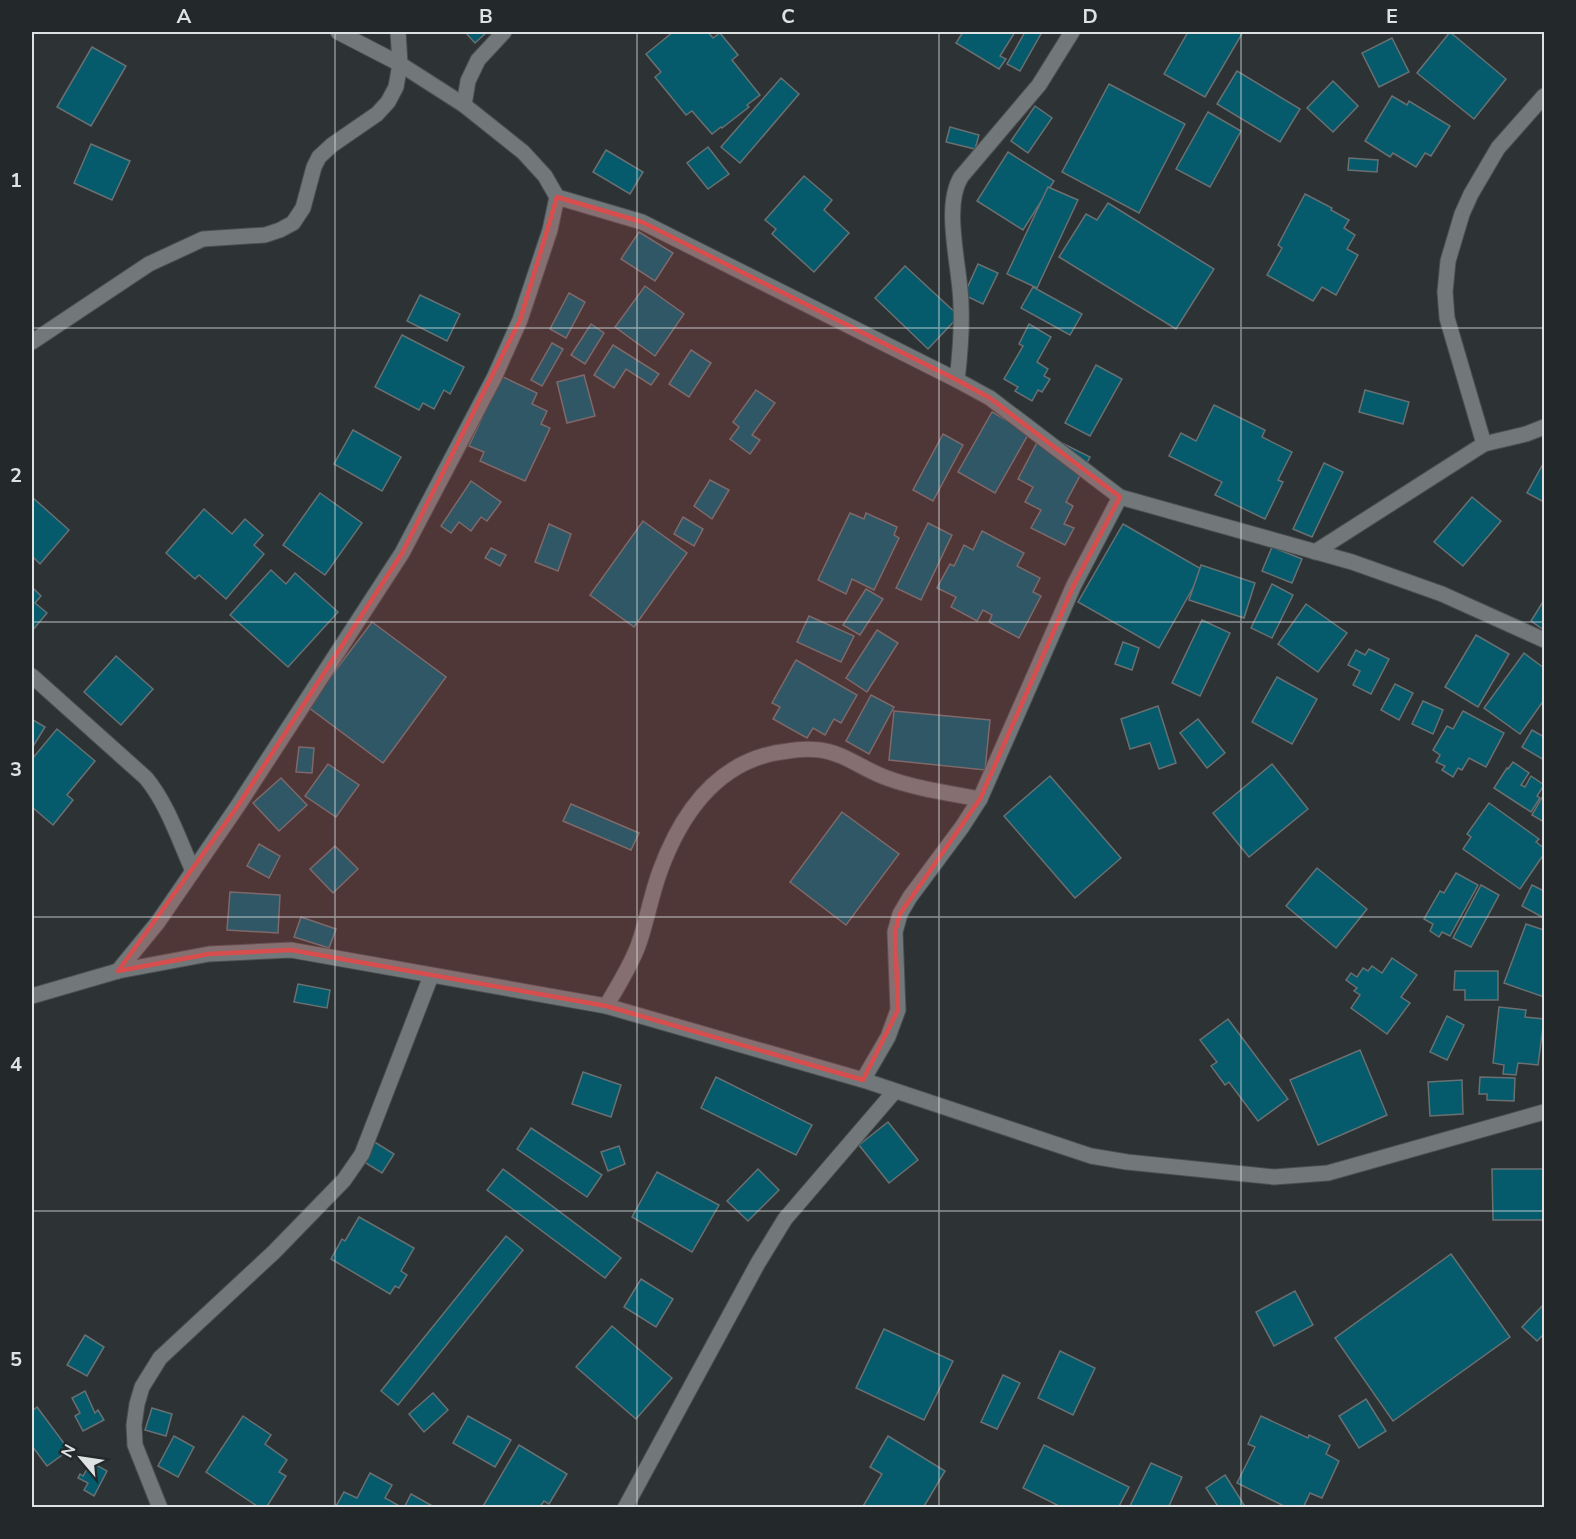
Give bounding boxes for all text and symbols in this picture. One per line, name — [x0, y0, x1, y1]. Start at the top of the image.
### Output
text: A — [177, 3, 192, 30]
text: B — [479, 3, 493, 30]
text: C — [781, 3, 795, 30]
text: D — [1082, 3, 1098, 30]
text: E — [1386, 3, 1398, 30]
text: 1 — [10, 167, 22, 194]
text: 2 — [10, 462, 22, 489]
text: 3 — [10, 756, 22, 783]
text: 4 — [10, 1051, 22, 1078]
text: 5 — [10, 1346, 22, 1373]
north arrow — [51, 1428, 111, 1488]
text: N — [56, 1441, 81, 1462]

